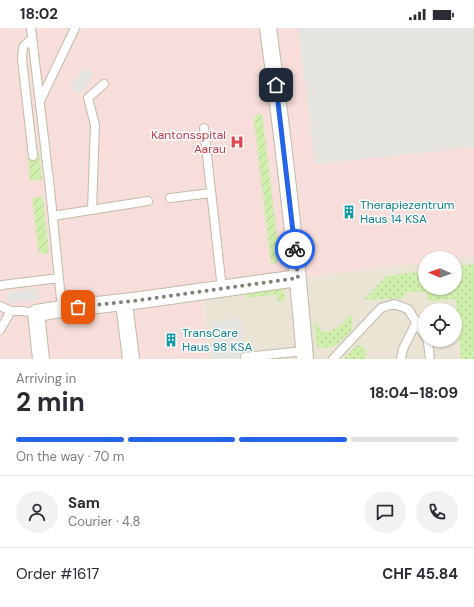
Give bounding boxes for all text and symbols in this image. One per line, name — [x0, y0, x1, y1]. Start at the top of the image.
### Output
text: 18:02 — [20, 4, 58, 24]
pin — [259, 68, 293, 102]
icon: home — [265, 74, 287, 96]
place label: Kantonsspital Aarau — [151, 127, 226, 157]
hospital icon: Kantonsspital Aarau — [229, 134, 245, 150]
place label: Therapiezentrum Haus 14 KSA — [360, 197, 455, 227]
building icon: Therapiezentrum Haus 14 KSA — [341, 204, 357, 220]
courier — [275, 229, 315, 269]
icon: bike — [284, 238, 306, 260]
north arrow — [418, 251, 462, 295]
map controls — [418, 251, 462, 347]
pin — [61, 290, 95, 324]
icon: bag — [67, 296, 89, 318]
button: locate — [418, 303, 462, 347]
place label: TransCare Haus 98 KSA — [182, 325, 253, 355]
building icon: TransCare Haus 98 KSA — [163, 332, 179, 348]
text: Arriving in — [16, 370, 76, 387]
text: 18:04–18:09 — [370, 383, 458, 403]
text: 2 min — [16, 385, 85, 419]
text: On the way · 70 m — [16, 448, 124, 465]
button: person — [16, 491, 58, 533]
button: chat — [364, 491, 406, 533]
button: phone — [416, 491, 458, 533]
text: Sam — [68, 493, 100, 513]
text: Courier · 4.8 — [68, 513, 140, 530]
text: Order #1617 — [16, 564, 99, 584]
text: CHF 45.84 — [382, 564, 458, 584]

